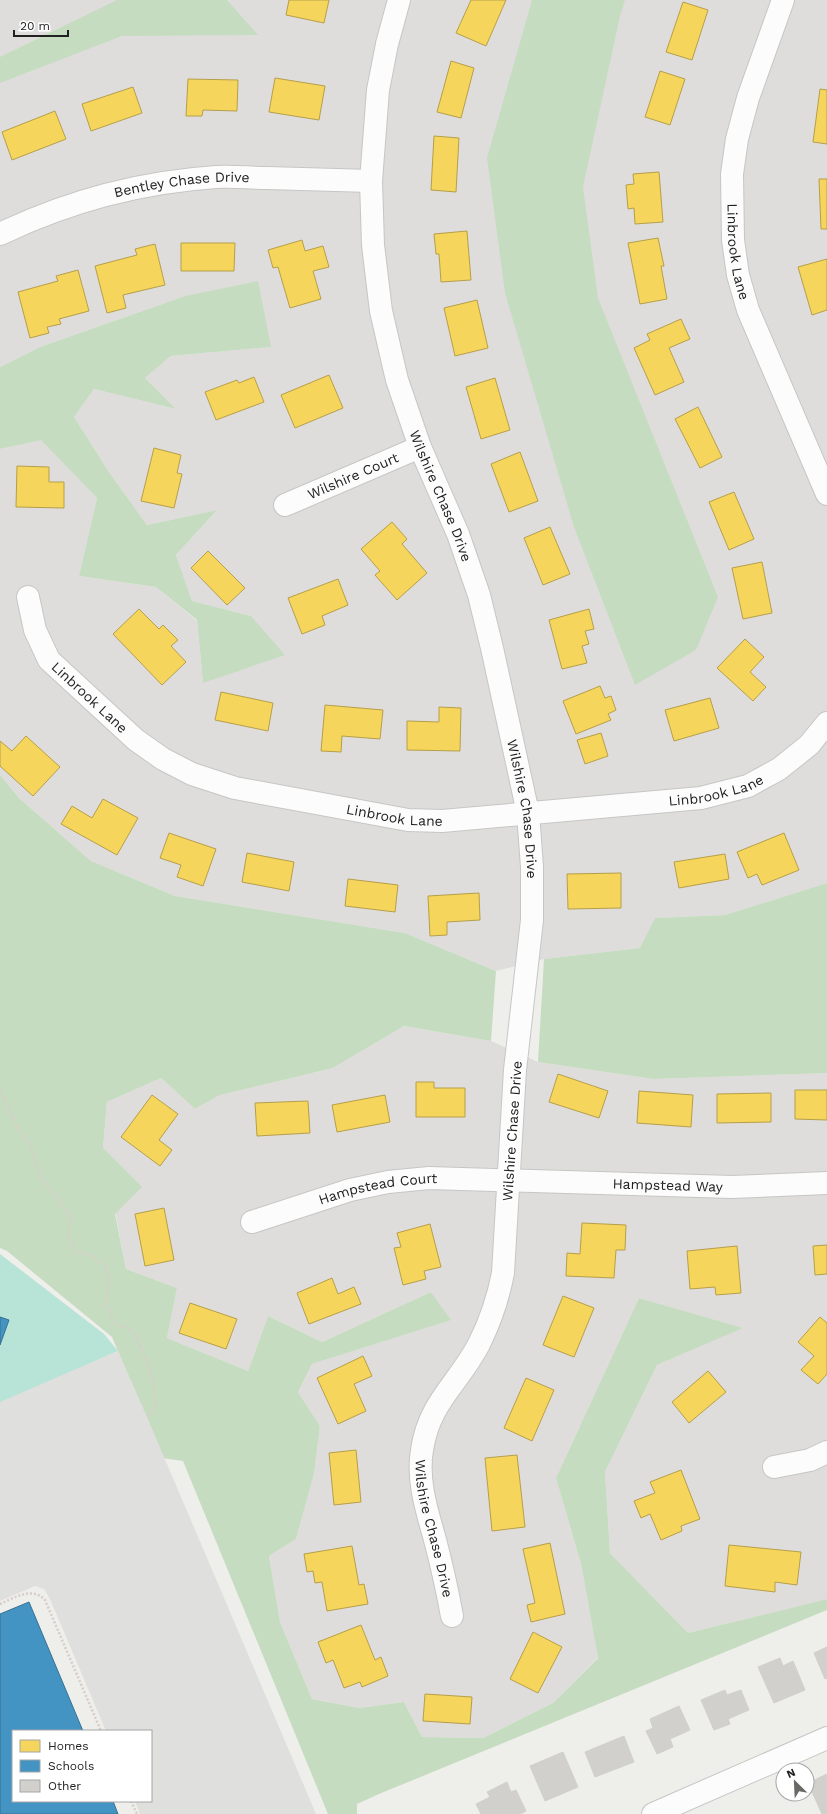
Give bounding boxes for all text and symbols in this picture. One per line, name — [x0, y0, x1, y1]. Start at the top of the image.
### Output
scale bar — [14, 12, 68, 38]
text: 20 m — [20, 19, 50, 33]
street label: Bentley Chase Drive — [112, 169, 250, 200]
street label: Linbrook Lane — [724, 203, 753, 302]
street label: Wilshire Chase Drive — [407, 428, 475, 564]
street label: Wilshire Court — [305, 449, 401, 502]
street label: Linbrook Lane — [48, 658, 131, 736]
street label: Wilshire Chase Drive — [504, 738, 540, 879]
street label: Linbrook Lane — [668, 771, 766, 809]
street label: Linbrook Lane — [345, 801, 443, 829]
street label: Wilshire Chase Drive — [499, 1060, 525, 1202]
street label: Hampstead Court — [317, 1170, 438, 1208]
street label: Hampstead Way — [612, 1175, 724, 1195]
street label: Wilshire Chase Drive — [412, 1459, 456, 1599]
legend — [12, 1730, 152, 1802]
text: Homes — [48, 1739, 89, 1753]
text: Schools — [48, 1759, 94, 1773]
north arrow — [775, 1762, 815, 1802]
text: N — [785, 1766, 798, 1781]
text: Other — [48, 1779, 81, 1793]

